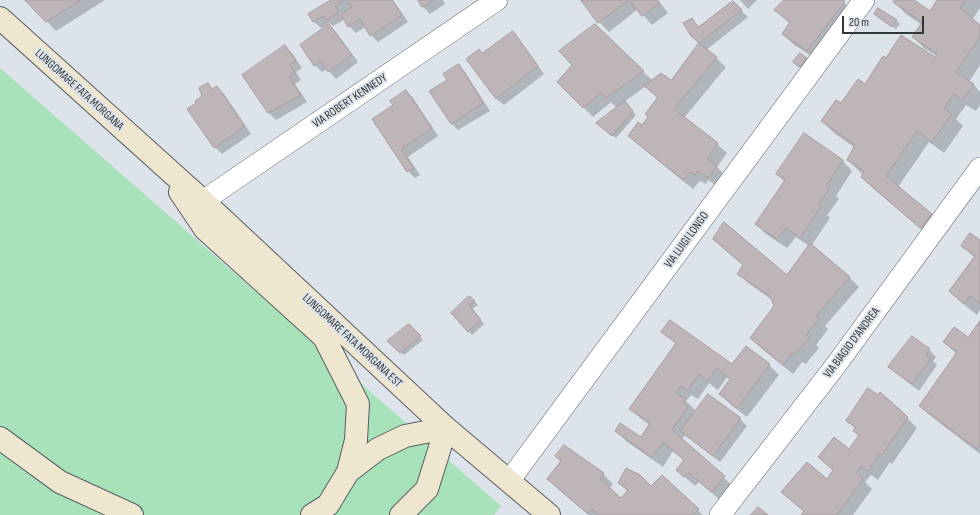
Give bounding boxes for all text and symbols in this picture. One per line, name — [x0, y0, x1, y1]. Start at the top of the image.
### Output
scale bar — [844, 8, 926, 34]
text: 20 m — [849, 15, 869, 30]
street label: LUNGOMARE FATA MORGANA — [32, 46, 126, 134]
street label: VIA ROBERT KENNEDY — [310, 71, 390, 131]
street label: VIA LUIGI LONGO — [662, 209, 712, 271]
street label: LUNGOMARE FATA MORGANA EST — [299, 291, 405, 391]
street label: VIA BIAGIO D'ANDREA — [821, 305, 883, 381]

